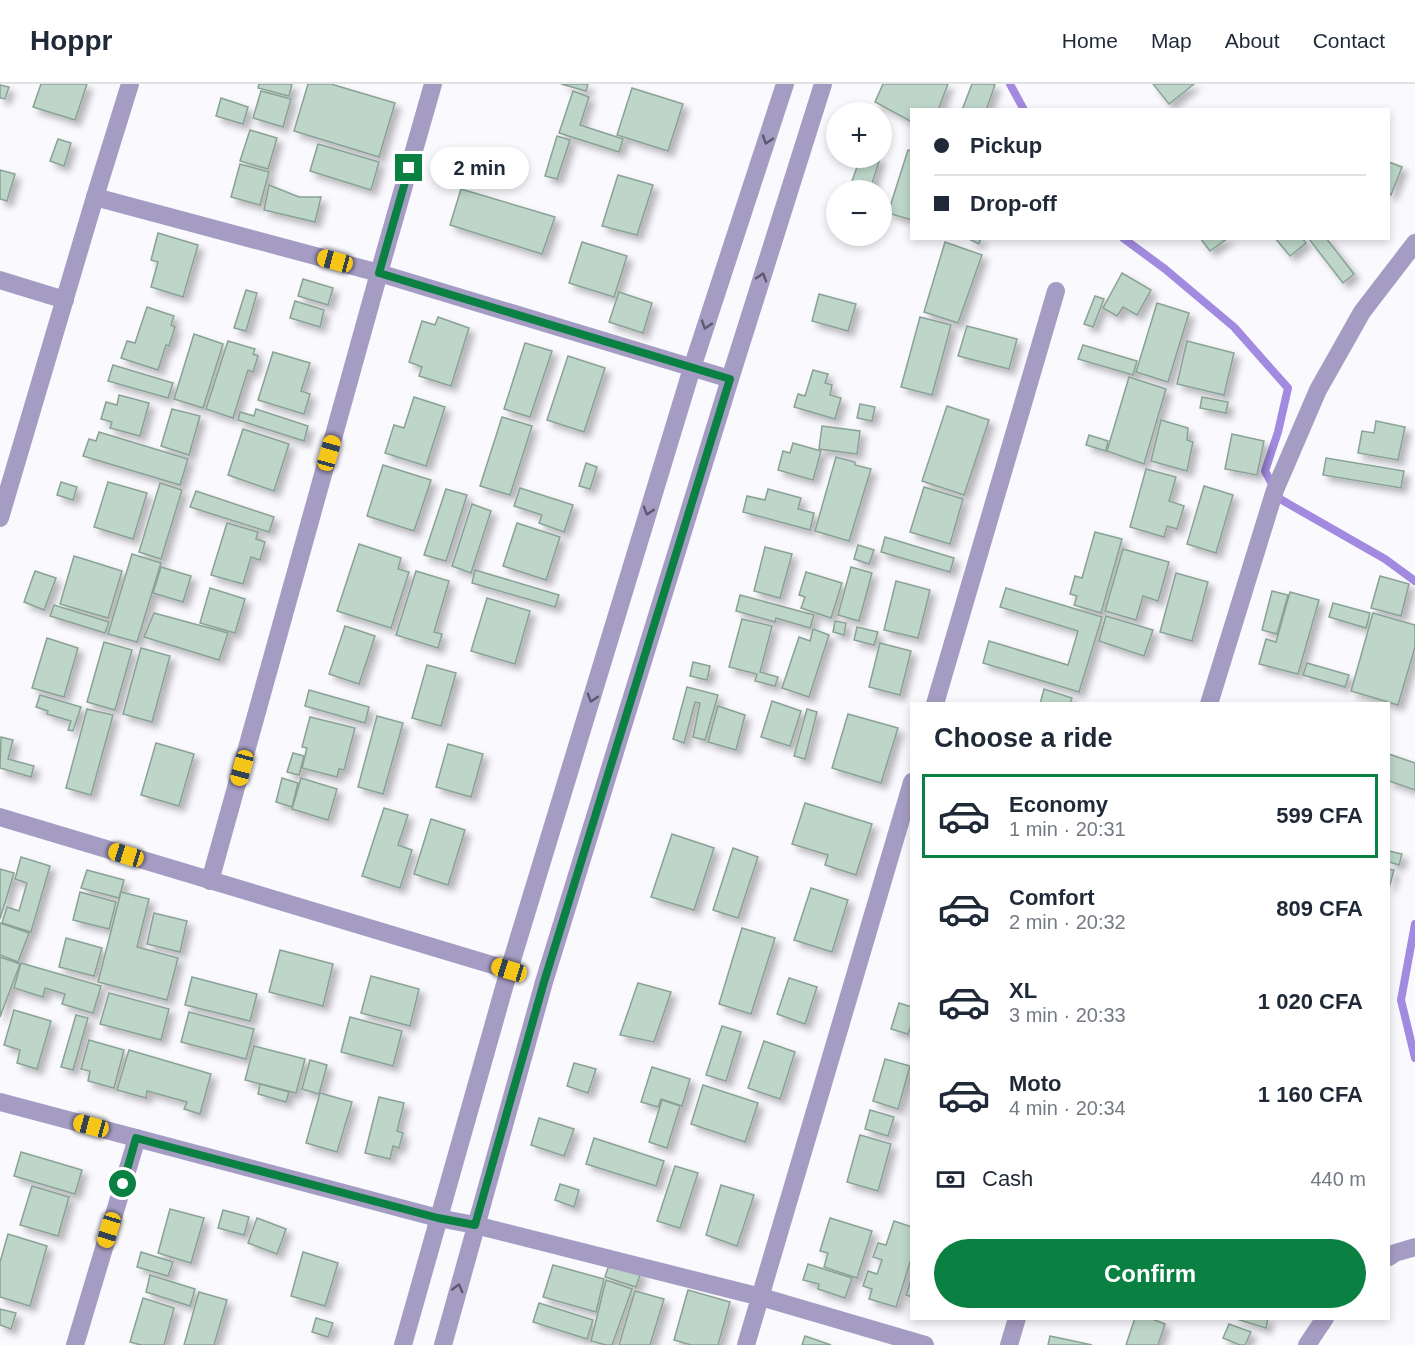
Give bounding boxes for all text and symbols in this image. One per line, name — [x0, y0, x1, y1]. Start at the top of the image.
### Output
text: Hoppr — [30, 25, 112, 56]
text: Home — [1062, 29, 1118, 52]
text: Map — [1151, 29, 1192, 52]
text: About — [1225, 29, 1280, 52]
text: Contact — [1313, 29, 1385, 52]
map controls — [826, 102, 892, 246]
button: + — [826, 102, 892, 168]
text: Pickup — [970, 133, 1042, 158]
one-way arrow — [762, 134, 774, 145]
callout: 2 min — [430, 147, 529, 189]
route end — [395, 154, 422, 181]
text: 2 min — [453, 157, 506, 179]
button: − — [826, 180, 892, 246]
text: Drop-off — [970, 191, 1057, 216]
car — [315, 248, 355, 274]
one-way arrow — [755, 272, 767, 283]
one-way arrow — [701, 319, 713, 330]
car — [315, 433, 343, 473]
one-way arrow — [643, 505, 655, 516]
one-way arrow — [587, 692, 599, 703]
text: Choose a ride — [934, 723, 1113, 753]
car — [229, 748, 255, 788]
icon: car — [937, 789, 991, 843]
text: Economy — [1009, 792, 1108, 817]
text: 599 CFA — [1276, 803, 1363, 828]
text: 1 min · 20:31 — [1009, 818, 1126, 840]
car — [106, 841, 146, 869]
icon: car — [937, 882, 991, 936]
text: Comfort — [1009, 885, 1095, 910]
text: 809 CFA — [1276, 896, 1363, 921]
text: 2 min · 20:32 — [1009, 911, 1126, 933]
car — [489, 956, 529, 984]
icon: car — [937, 975, 991, 1029]
text: XL — [1009, 978, 1037, 1003]
text: 1 020 CFA — [1258, 989, 1363, 1014]
text: 3 min · 20:33 — [1009, 1004, 1126, 1026]
icon: car — [937, 1068, 991, 1122]
text: Moto — [1009, 1071, 1062, 1096]
text: 1 160 CFA — [1258, 1082, 1363, 1107]
text: 4 min · 20:34 — [1009, 1097, 1126, 1119]
car — [71, 1113, 111, 1139]
icon: cash — [934, 1163, 967, 1196]
text: Cash — [982, 1166, 1033, 1191]
text: 440 m — [1310, 1168, 1366, 1190]
route start — [109, 1170, 136, 1197]
car — [95, 1210, 123, 1250]
button: Confirm — [934, 1239, 1366, 1308]
one-way arrow — [450, 1284, 463, 1294]

